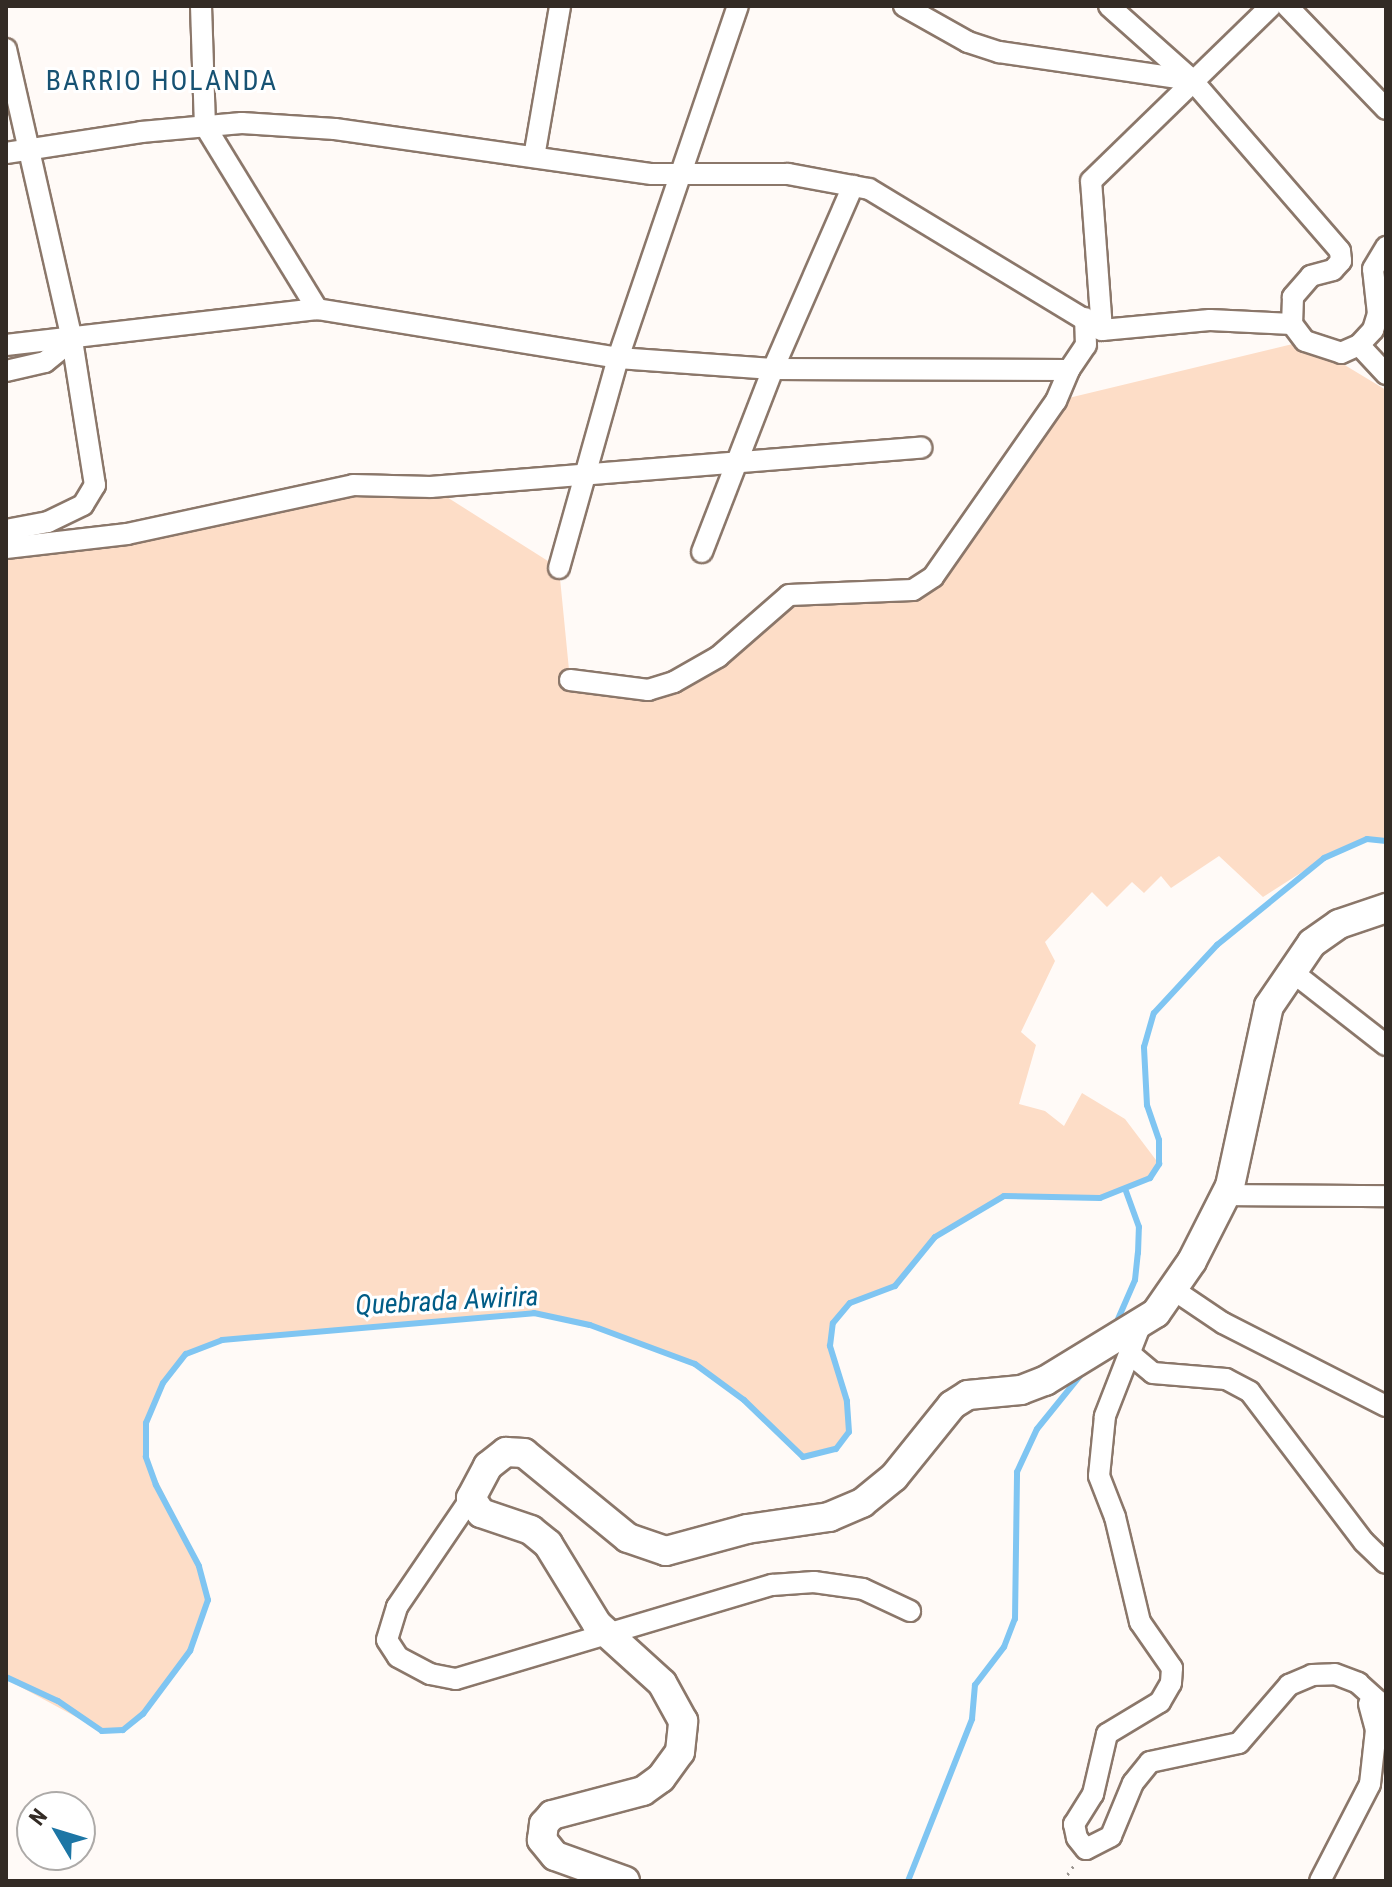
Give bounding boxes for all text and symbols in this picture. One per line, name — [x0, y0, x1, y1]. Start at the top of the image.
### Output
district label: BARRIO HOLANDA — [46, 64, 278, 98]
water label: Quebrada Awirira — [354, 1279, 540, 1323]
north arrow — [16, 1791, 96, 1871]
text: N — [24, 1804, 52, 1830]

